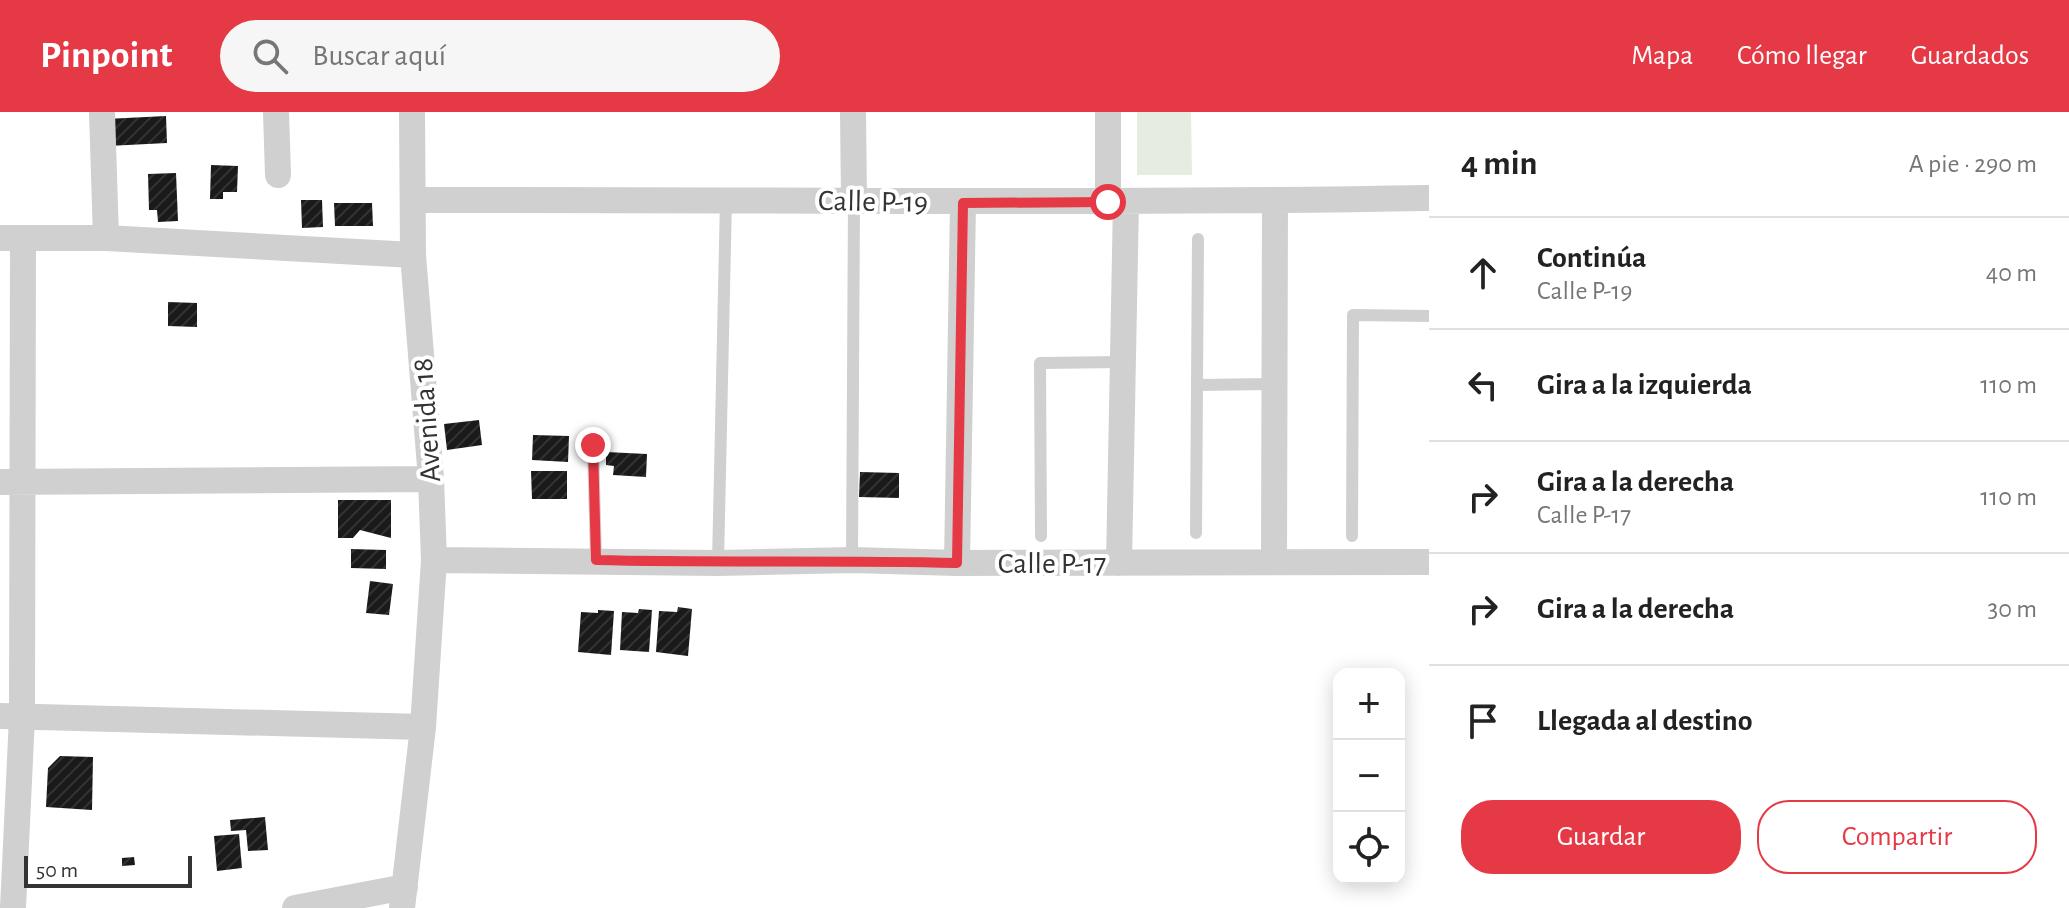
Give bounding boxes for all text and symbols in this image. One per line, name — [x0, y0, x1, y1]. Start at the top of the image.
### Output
search box — [220, 20, 780, 92]
icon: search — [248, 34, 292, 78]
text: Pinpoint — [40, 37, 172, 75]
text: Buscar aquí — [312, 41, 446, 71]
text: Mapa — [1631, 42, 1693, 70]
text: Cómo llegar — [1737, 42, 1867, 70]
text: Guardados — [1911, 42, 2029, 70]
text: 4 min — [1461, 147, 1538, 181]
text: A pie · 290 m — [1909, 151, 2037, 177]
route start — [1090, 184, 1126, 220]
street label: Calle P-19 — [818, 186, 928, 218]
text: Continúa — [1537, 243, 1646, 273]
icon: ahead — [1461, 251, 1505, 295]
text: 40 m — [1986, 260, 2037, 286]
text: Calle P-19 — [1537, 278, 1633, 304]
street label: Avenida 18 — [408, 357, 446, 483]
icon: left — [1461, 363, 1505, 407]
text: Gira a la izquierda — [1537, 370, 1752, 400]
text: 110 m — [1980, 372, 2037, 398]
route end — [575, 427, 611, 463]
text: Gira a la derecha — [1537, 467, 1734, 497]
icon: right — [1461, 475, 1505, 519]
text: 110 m — [1980, 484, 2037, 510]
text: Calle P-17 — [1537, 502, 1631, 528]
street label: Calle P-17 — [998, 549, 1106, 579]
icon: right — [1461, 587, 1505, 631]
text: Gira a la derecha — [1537, 594, 1734, 624]
text: 30 m — [1987, 596, 2037, 622]
map controls — [1333, 668, 1405, 884]
button: + — [1333, 668, 1405, 740]
icon: arrive — [1461, 699, 1505, 743]
text: Llegada al destino — [1537, 706, 1753, 736]
button: − — [1333, 740, 1405, 812]
button: Guardar — [1461, 800, 1741, 874]
button: Compartir — [1757, 800, 2037, 874]
button: locate — [1333, 812, 1405, 884]
scale bar — [24, 852, 192, 888]
text: 50 m — [36, 859, 78, 881]

